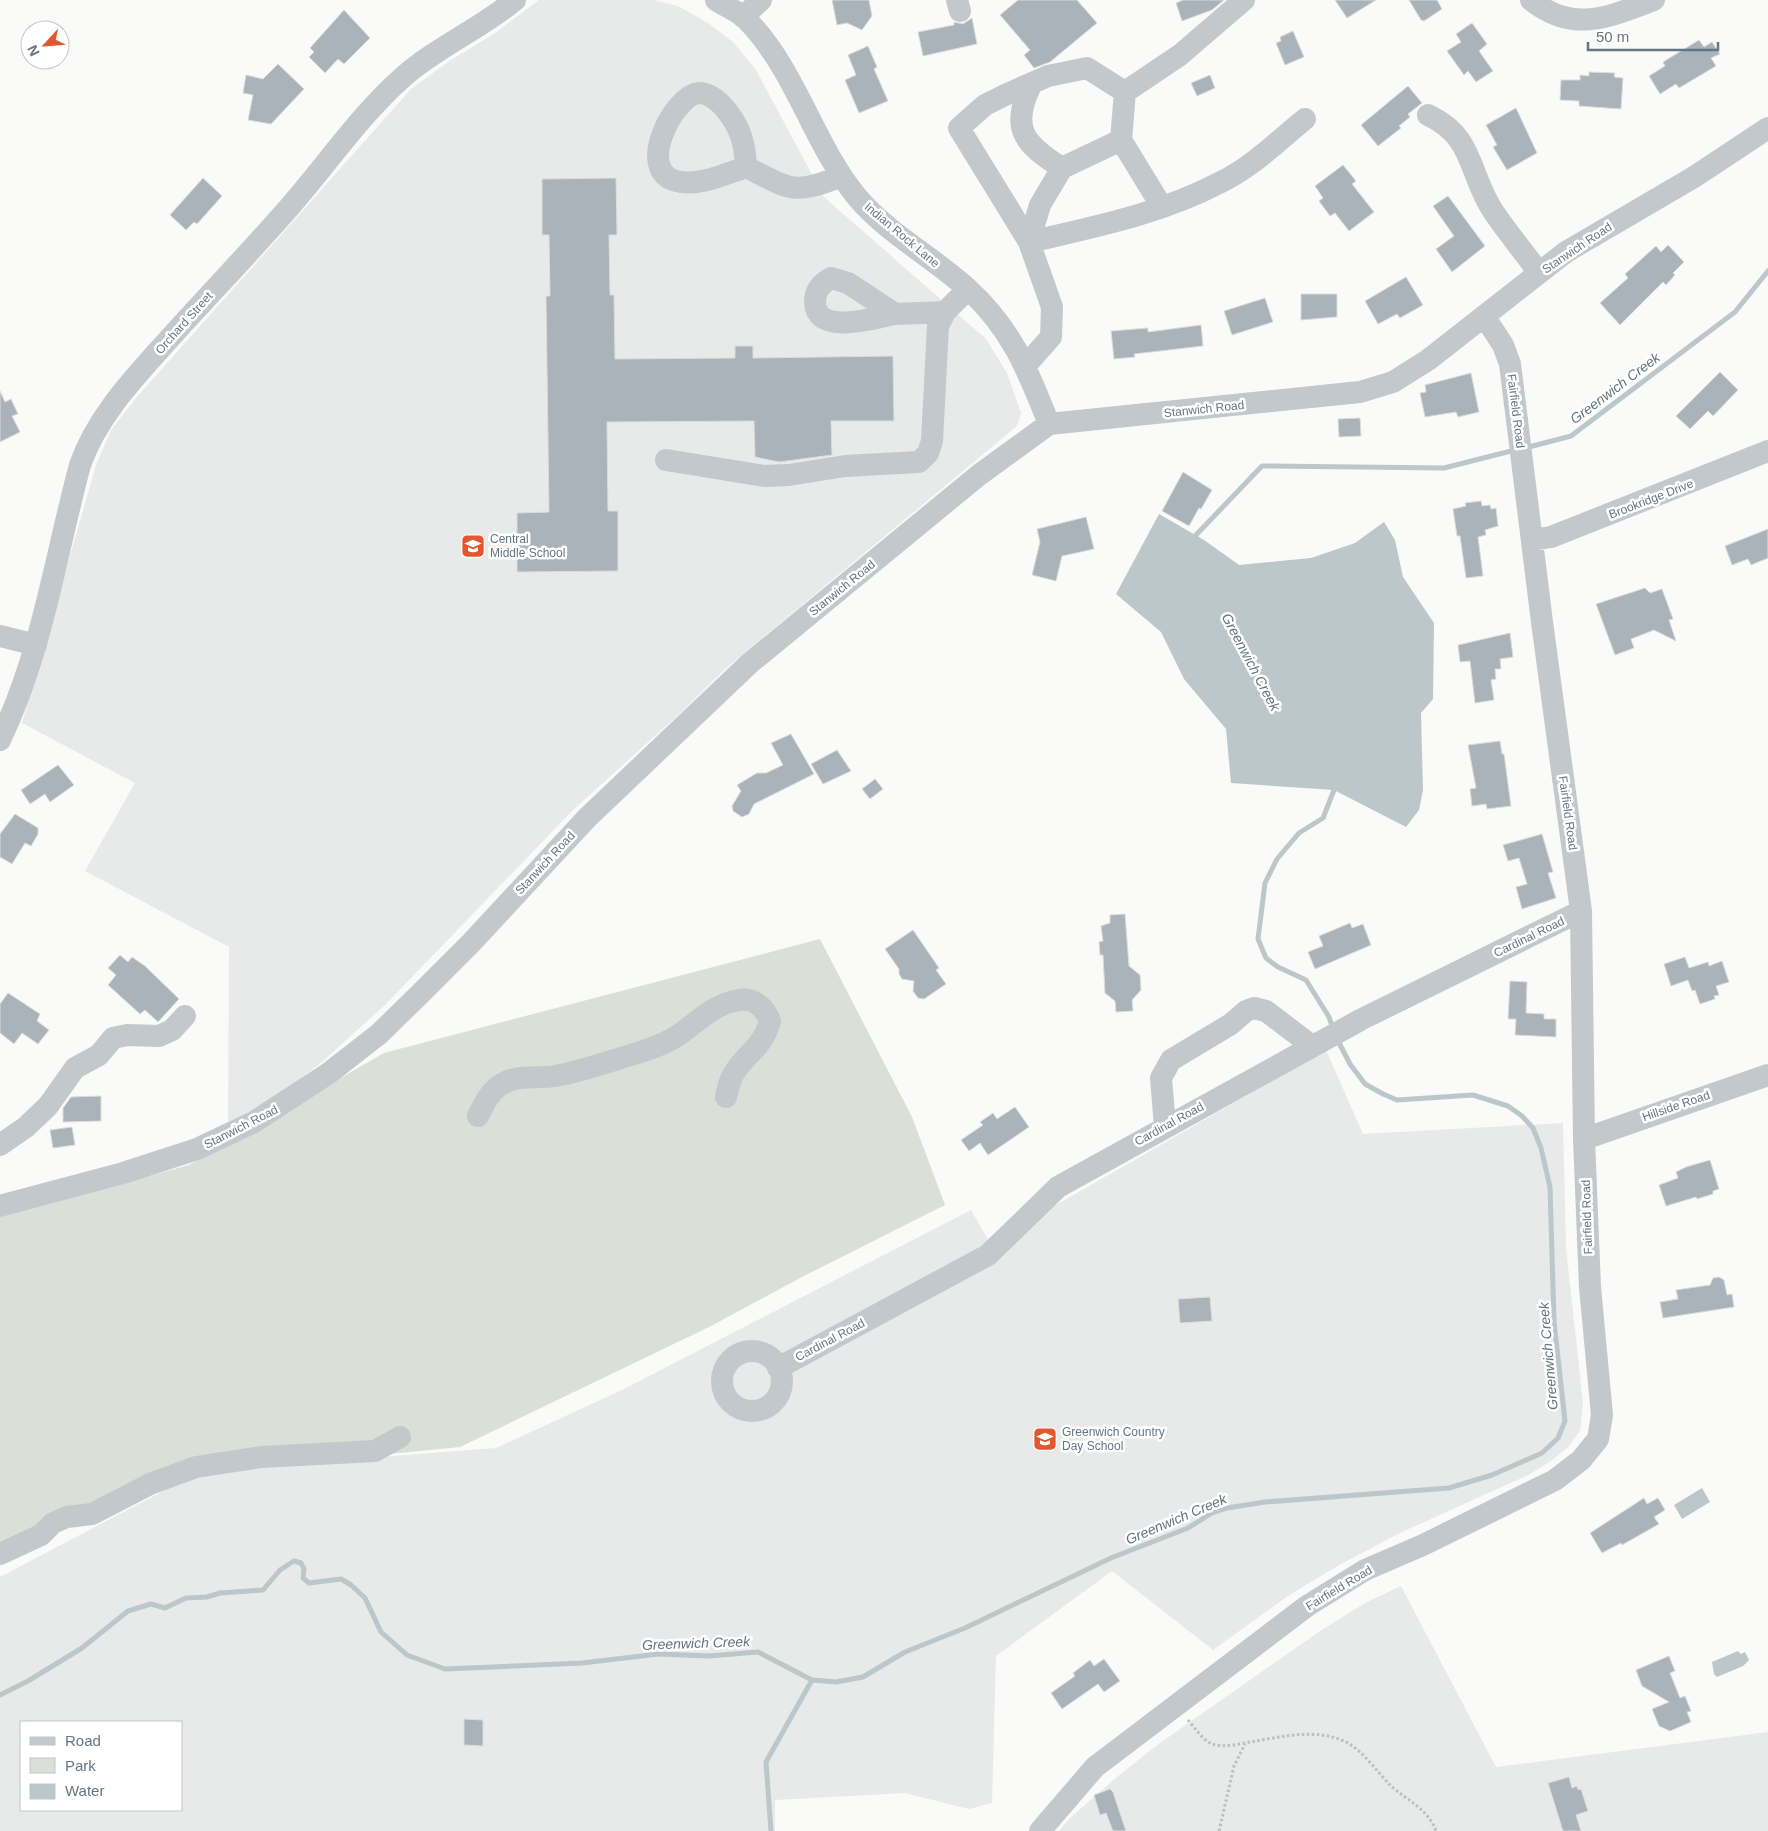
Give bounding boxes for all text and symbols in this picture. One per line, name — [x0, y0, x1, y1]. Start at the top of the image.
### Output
north arrow — [20, 20, 70, 70]
scale bar — [1588, 20, 1718, 52]
text: 50 m — [1596, 28, 1629, 45]
text: N — [24, 43, 43, 59]
street label: Indian Rock Lane — [862, 200, 943, 271]
street label: Stanwich Road — [1540, 220, 1614, 276]
street label: Orchard Street — [152, 289, 216, 357]
water label: Greenwich Creek — [1567, 348, 1664, 427]
street label: Fairfield Road — [1505, 373, 1527, 449]
street label: Stanwich Road — [1163, 398, 1245, 420]
street label: Brookridge Drive — [1607, 476, 1696, 522]
place label: Central Middle School — [490, 532, 565, 560]
school or university icon: Central Middle School — [460, 533, 486, 559]
street label: Stanwich Road — [806, 557, 878, 619]
water label: Greenwich Creek — [1219, 610, 1284, 714]
street label: Fairfield Road — [1556, 775, 1580, 851]
street label: Stanwich Road — [512, 829, 578, 897]
street label: Cardinal Road — [1491, 914, 1567, 960]
street label: Hillside Road — [1640, 1088, 1712, 1124]
street label: Cardinal Road — [1132, 1099, 1206, 1149]
street label: Stanwich Road — [202, 1102, 280, 1152]
street label: Fairfield Road — [1579, 1179, 1595, 1255]
water label: Greenwich Creek — [1535, 1300, 1561, 1411]
street label: Cardinal Road — [793, 1316, 867, 1364]
place label: Greenwich Country Day School — [1062, 1425, 1165, 1453]
school or university icon: Greenwich Country Day School — [1032, 1426, 1058, 1452]
water label: Greenwich Creek — [1123, 1490, 1230, 1547]
street label: Fairfield Road — [1303, 1563, 1375, 1613]
water label: Greenwich Creek — [642, 1633, 751, 1653]
legend — [20, 1721, 182, 1811]
text: Road — [65, 1732, 101, 1749]
text: Park — [65, 1757, 96, 1774]
text: Water — [65, 1782, 104, 1799]

